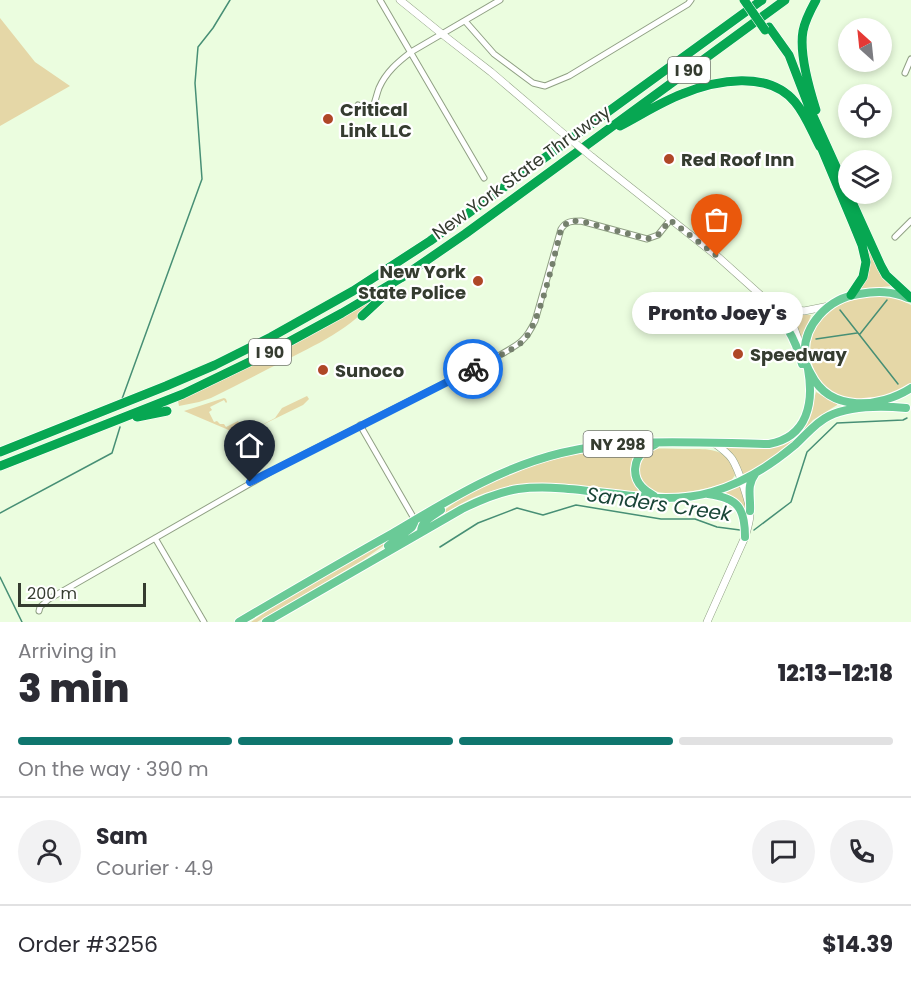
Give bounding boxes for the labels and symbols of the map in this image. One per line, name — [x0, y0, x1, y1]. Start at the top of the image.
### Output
north arrow — [838, 18, 892, 72]
road number: I 90 — [668, 57, 710, 83]
place label: Critical Link LLC — [340, 97, 412, 143]
street label: New York State Thruway — [427, 99, 615, 245]
marker: Critical Link LLC — [321, 112, 335, 126]
place label: Red Roof Inn — [681, 147, 794, 172]
marker: Red Roof Inn — [662, 152, 676, 166]
pin — [691, 194, 742, 256]
place label: New York State Police — [358, 259, 467, 305]
marker: New York State Police — [471, 274, 485, 288]
callout: Pronto Joey's — [632, 292, 802, 334]
road number: I 90 — [249, 339, 291, 365]
courier — [443, 339, 503, 399]
place label: Speedway — [750, 342, 847, 367]
marker: Speedway — [731, 347, 745, 361]
place label: Sunoco — [335, 358, 404, 383]
marker: Sunoco — [316, 363, 330, 377]
pin — [224, 420, 275, 482]
road number: NY 298 — [584, 431, 652, 457]
water label: Sanders Creek — [585, 480, 735, 528]
scale bar — [18, 580, 146, 608]

